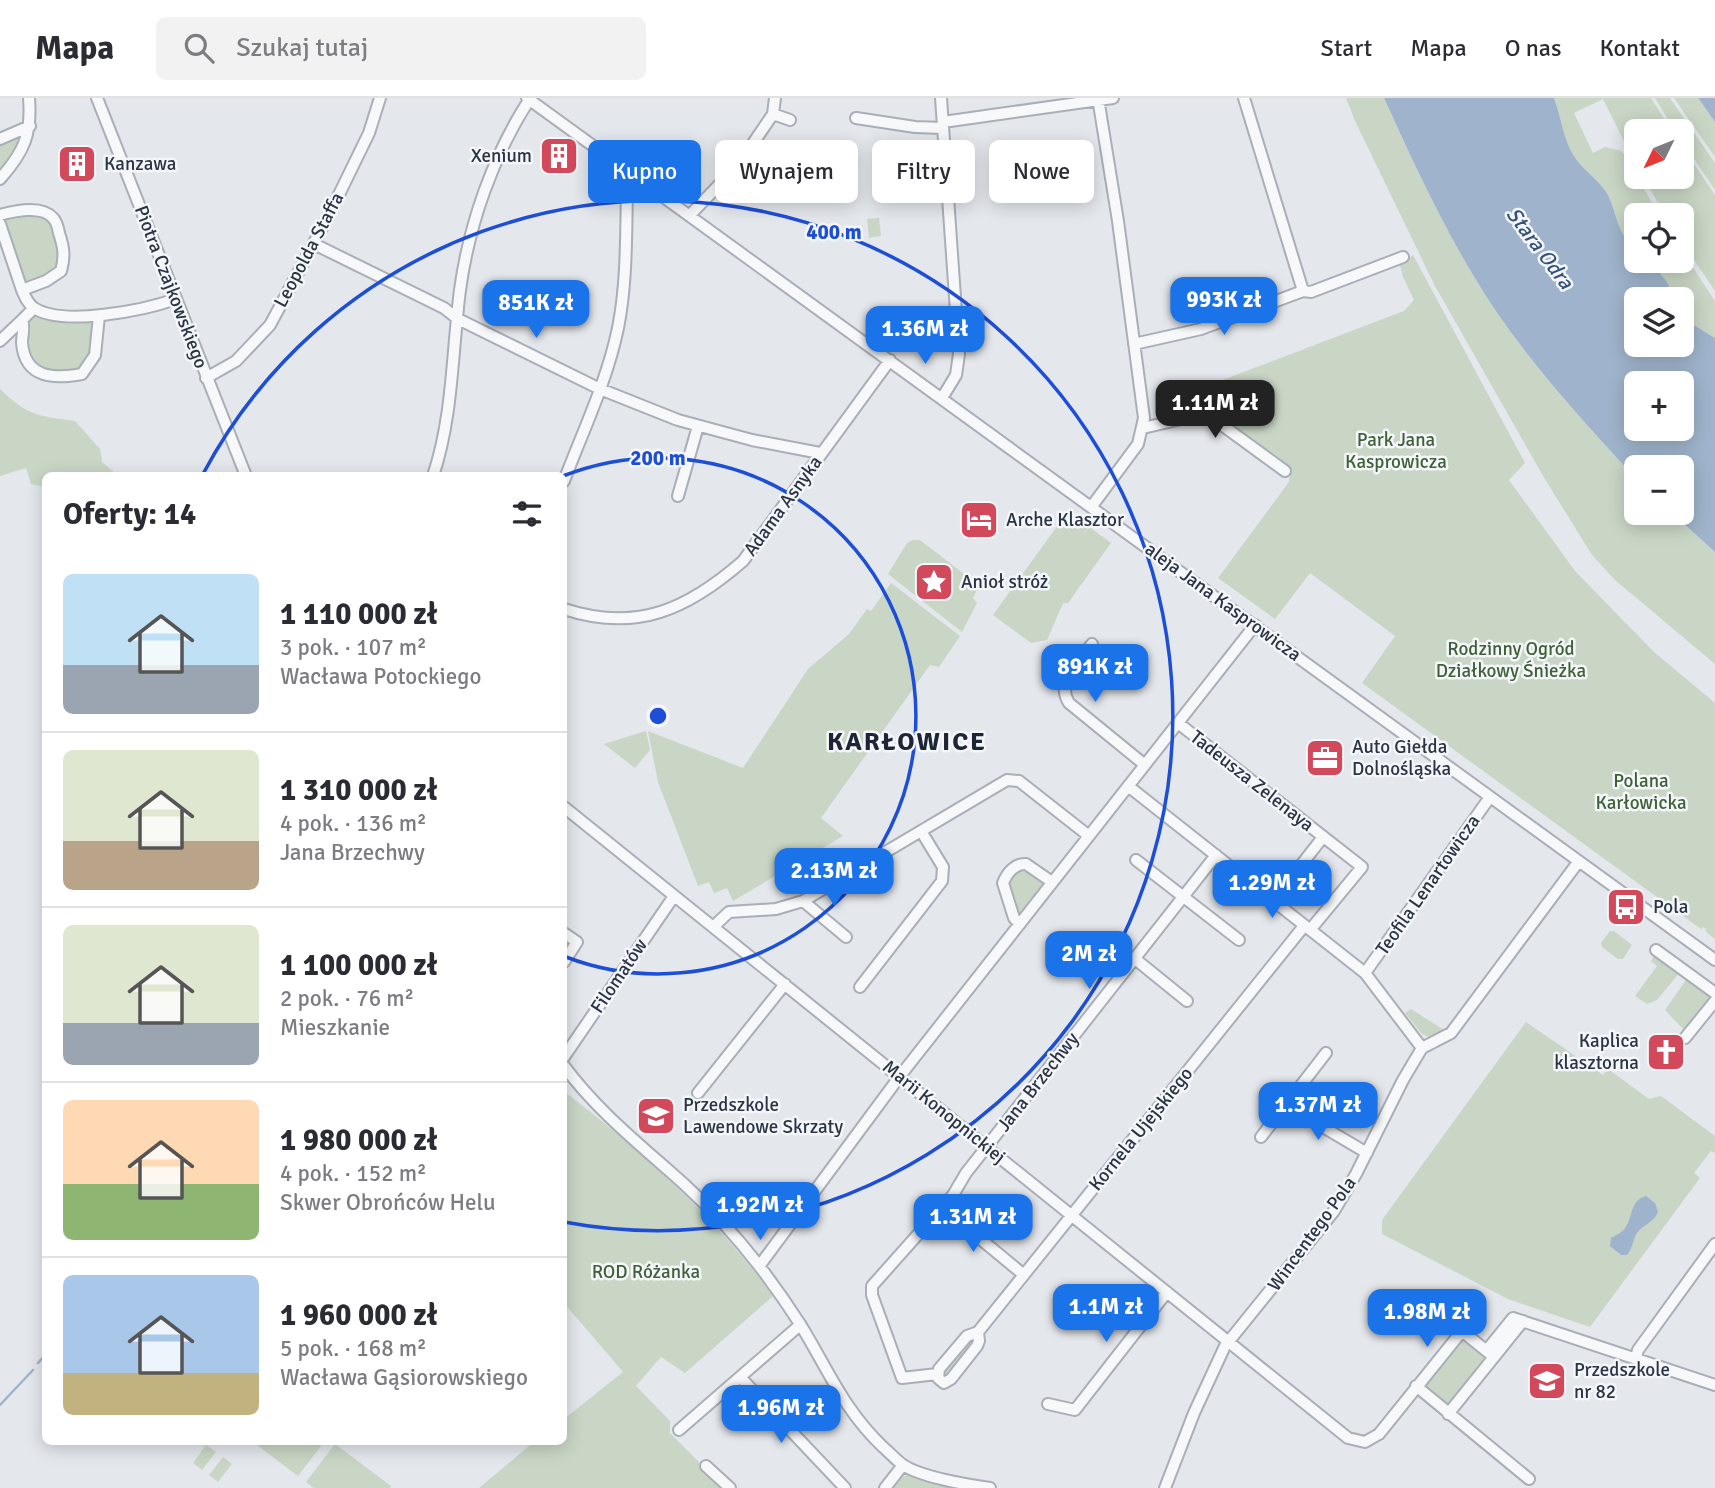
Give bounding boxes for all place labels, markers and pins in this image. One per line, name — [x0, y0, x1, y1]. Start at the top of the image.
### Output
building icon: Xenium — [538, 135, 580, 177]
building icon: Kanzawa — [56, 143, 98, 185]
place label: Xenium — [471, 144, 532, 168]
place label: Kanzawa — [104, 152, 176, 176]
pin: 993K zł — [1159, 278, 1289, 337]
pin: 851K zł — [471, 280, 601, 340]
pin: 1.36M zł — [853, 306, 997, 366]
pin: 1.11M zł — [1143, 380, 1287, 440]
hotel icon: Arche Klasztor — [958, 499, 1000, 541]
place label: Arche Klasztor — [1006, 508, 1124, 532]
place icon: Anioł stróż — [913, 561, 955, 603]
place label: Anioł stróż — [961, 570, 1048, 594]
pin: 891K zł — [1030, 644, 1160, 704]
centre of rings — [646, 704, 670, 728]
place label: Auto Giełda Dolnośląska — [1352, 735, 1451, 781]
office icon: Auto Giełda Dolnośląska — [1304, 737, 1346, 779]
pin: 2.13M zł — [762, 848, 906, 908]
pin: 1.29M zł — [1200, 860, 1344, 920]
bus stop icon: Pola — [1605, 886, 1647, 928]
place label: Pola — [1653, 895, 1688, 919]
pin: 2M zł — [1040, 932, 1138, 991]
place label: Kaplica klasztorna — [1554, 1029, 1639, 1075]
church icon: Kaplica klasztorna — [1645, 1031, 1687, 1073]
pin: 1.37M zł — [1246, 1082, 1390, 1142]
place label: Przedszkole Lawendowe Skrzaty — [683, 1093, 843, 1139]
school or university icon: Przedszkole Lawendowe Skrzaty — [635, 1095, 677, 1137]
pin: 1.92M zł — [688, 1182, 832, 1242]
pin: 1.31M zł — [901, 1194, 1045, 1254]
pin: 1.1M zł — [1041, 1284, 1171, 1344]
pin: 1.98M zł — [1355, 1290, 1499, 1349]
place label: Przedszkole nr 82 — [1574, 1358, 1670, 1404]
school or university icon: Przedszkole nr 82 — [1526, 1360, 1568, 1402]
pin: 1.96M zł — [709, 1386, 853, 1445]

